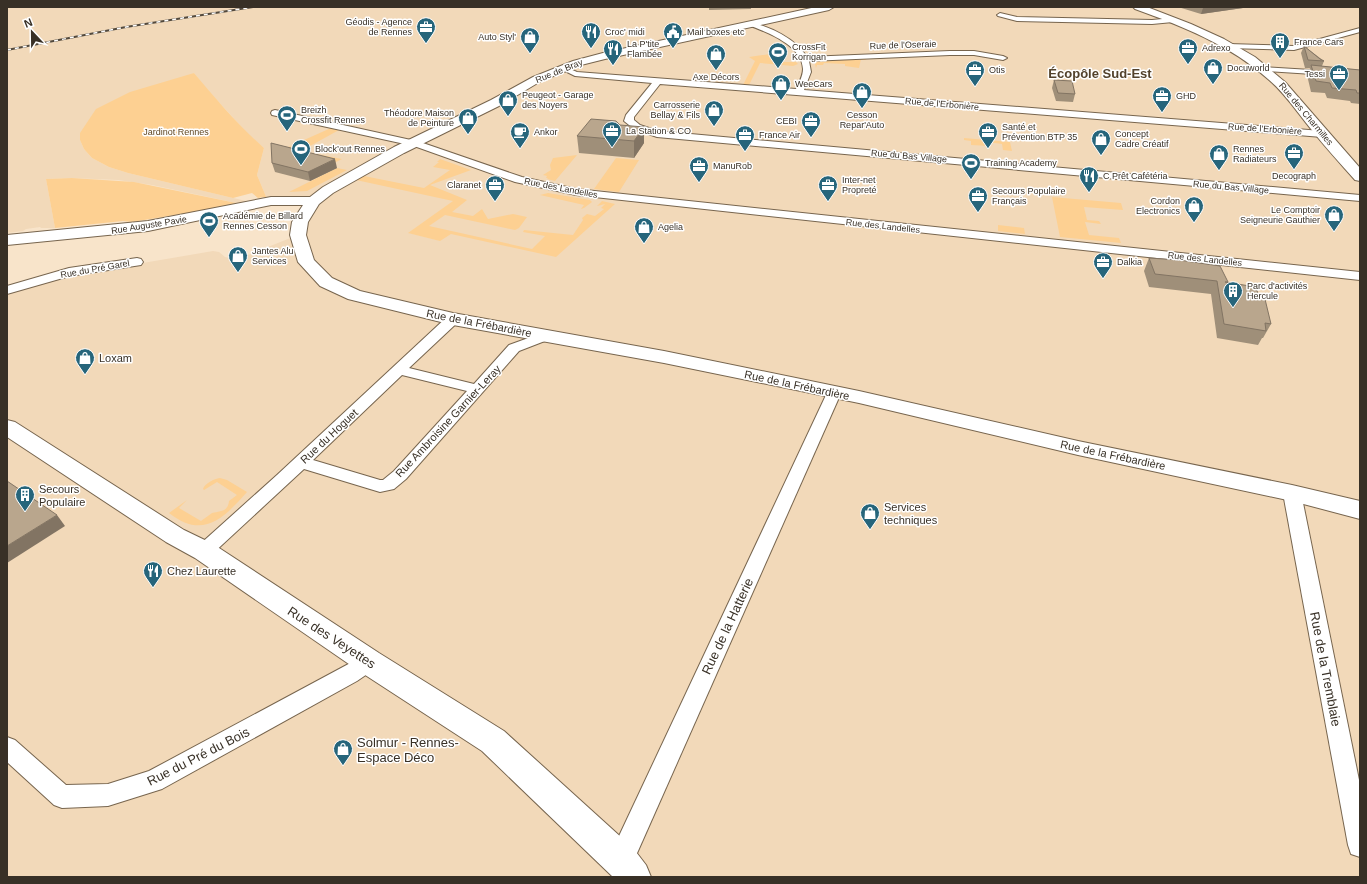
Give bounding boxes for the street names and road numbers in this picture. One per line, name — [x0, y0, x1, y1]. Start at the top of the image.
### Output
street label: Rue de l'Oseraie — [869, 39, 937, 51]
street label: Rue de Bray — [534, 57, 585, 85]
street label: Rue des Charmilles — [1277, 81, 1335, 148]
street label: Rue de l'Erbonière — [905, 96, 979, 112]
street label: Rue de l'Erbonière — [1228, 121, 1302, 137]
street label: Rue du Bas Village — [871, 148, 947, 164]
street label: Rue des Landelles — [523, 176, 599, 200]
street label: Rue du Bas Village — [1193, 179, 1269, 195]
street label: Rue Auguste Pavie — [110, 214, 188, 236]
street label: Rue des Landelles — [845, 217, 921, 235]
street label: Rue des Landelles — [1167, 250, 1243, 268]
street label: Rue du Pré Garel — [60, 258, 130, 280]
street label: Rue de la Frébardière — [425, 307, 533, 339]
street label: Rue Ambroisine Garnier-Leray — [393, 362, 503, 479]
street label: Rue de la Frébardière — [743, 368, 851, 402]
street label: Rue du Hoguet — [298, 406, 360, 466]
street label: Rue de la Frébardière — [1059, 438, 1167, 472]
street label: Rue de la Hatterie — [699, 576, 756, 677]
street label: Rue des Veyettes — [285, 603, 379, 672]
street label: Rue de la Tremblaie — [1307, 611, 1344, 728]
street label: Rue du Pré du Bois — [145, 724, 252, 789]

